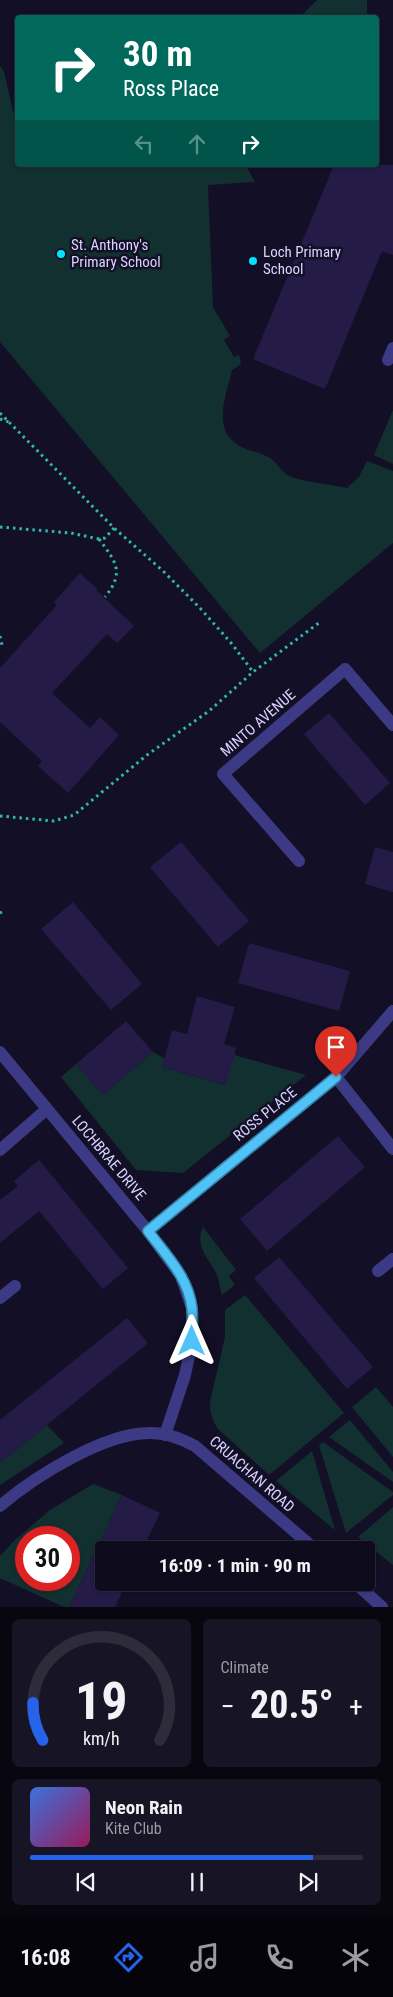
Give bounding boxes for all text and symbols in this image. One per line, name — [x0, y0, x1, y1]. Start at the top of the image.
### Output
text: 30 m — [123, 34, 192, 75]
icon: right — [40, 35, 105, 100]
text: Ross Place — [123, 76, 219, 101]
icon: left — [130, 130, 158, 158]
icon: ahead — [183, 130, 211, 158]
icon: right — [236, 130, 264, 158]
place label: St. Anthony's Primary School — [71, 236, 161, 271]
place label: Loch Primary School — [263, 243, 341, 278]
marker: St. Anthony's Primary School — [55, 248, 67, 260]
marker: Loch Primary School — [247, 255, 259, 267]
street label: MINTO AVENUE — [217, 686, 299, 760]
pin — [315, 1026, 357, 1077]
icon: arrive — [322, 1033, 350, 1061]
street label: ROSS PLACE — [230, 1083, 300, 1145]
street label: LOCHBRAE DRIVE — [68, 1112, 150, 1204]
position arrow — [165, 1314, 217, 1366]
street label: CRUACHAN ROAD — [206, 1432, 298, 1516]
speed limit sign: 30 — [15, 1526, 80, 1591]
text: 16:09 · 1 min · 90 m — [159, 1554, 311, 1577]
text: Climate — [221, 1658, 269, 1677]
text: 19 — [75, 1671, 128, 1732]
text: 20.5° — [250, 1683, 334, 1727]
text: − — [221, 1690, 235, 1723]
text: + — [349, 1690, 363, 1723]
text: km/h — [83, 1728, 120, 1749]
text: Neon Rain — [105, 1796, 183, 1819]
text: Kite Club — [105, 1819, 162, 1838]
icon: previous — [72, 1868, 100, 1896]
icon: pause — [183, 1868, 211, 1896]
icon: next — [294, 1868, 322, 1896]
icon: directions — [111, 1940, 146, 1975]
icon: music — [187, 1940, 222, 1975]
icon: phone — [262, 1940, 297, 1975]
icon: climate — [338, 1940, 373, 1975]
text: 16:08 — [20, 1945, 71, 1970]

